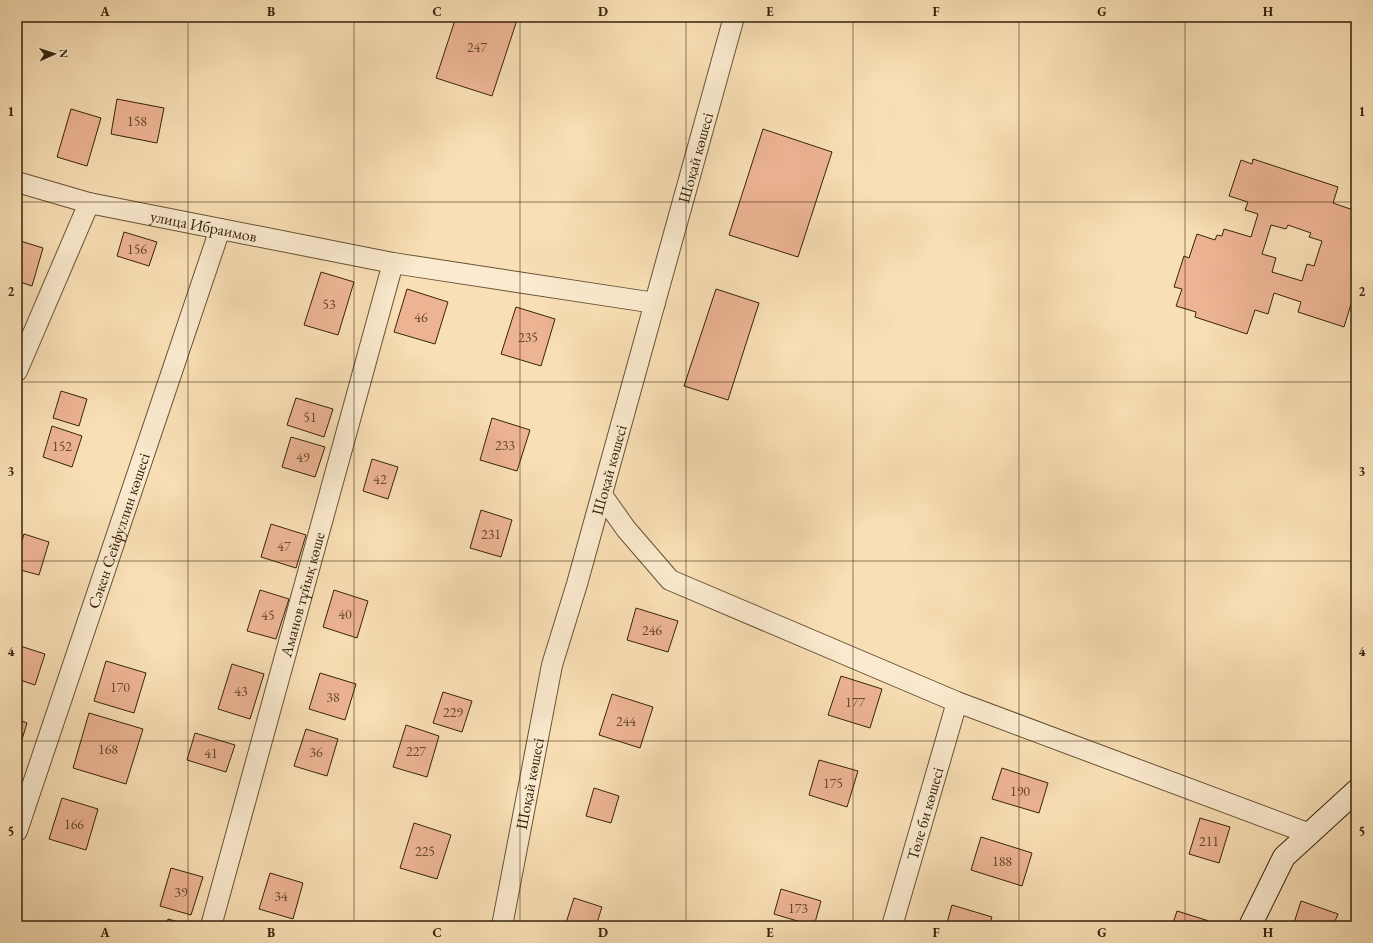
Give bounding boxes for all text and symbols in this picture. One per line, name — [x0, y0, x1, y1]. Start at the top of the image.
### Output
text: A — [99, 3, 110, 20]
text: B — [267, 3, 275, 20]
text: C — [432, 3, 442, 20]
text: D — [598, 3, 608, 20]
text: E — [766, 3, 774, 20]
text: F — [932, 3, 940, 20]
text: G — [1097, 3, 1107, 20]
text: H — [1263, 3, 1274, 20]
north arrow — [34, 34, 74, 74]
house number: 247 — [467, 38, 487, 56]
text: N — [57, 49, 71, 58]
text: 1 — [8, 103, 15, 120]
text: 1 — [1359, 103, 1366, 120]
street label: Шоқай көшесі — [673, 110, 718, 205]
house number: 158 — [127, 112, 147, 130]
street label: улица Ибраимов — [149, 205, 259, 246]
house number: 156 — [127, 240, 147, 258]
text: 2 — [8, 283, 15, 300]
text: 2 — [1359, 283, 1366, 300]
house number: 53 — [322, 295, 336, 313]
house number: 46 — [414, 308, 428, 326]
house number: 235 — [518, 328, 538, 346]
house number: 51 — [303, 408, 317, 426]
street label: Шоқай көшесі — [586, 422, 631, 517]
house number: 233 — [495, 436, 515, 454]
house number: 152 — [52, 437, 72, 455]
house number: 49 — [296, 448, 310, 466]
street label: Сәкен Сейфуллин көшесі — [82, 450, 154, 611]
text: 3 — [8, 463, 15, 480]
text: 3 — [1359, 463, 1366, 480]
house number: 42 — [373, 470, 387, 488]
house number: 231 — [481, 525, 501, 543]
street label: Аманов тұйық көше — [275, 529, 329, 660]
house number: 47 — [277, 537, 291, 555]
house number: 40 — [338, 605, 352, 623]
house number: 45 — [261, 606, 275, 624]
house number: 246 — [642, 621, 662, 639]
text: 4 — [8, 643, 15, 660]
text: 4 — [1359, 643, 1366, 660]
house number: 170 — [110, 678, 130, 696]
house number: 43 — [234, 682, 248, 700]
house number: 38 — [326, 688, 340, 706]
house number: 177 — [845, 693, 865, 711]
house number: 229 — [443, 703, 463, 721]
house number: 244 — [616, 712, 636, 730]
street label: Шоқай көшесі — [510, 736, 548, 831]
house number: 168 — [98, 740, 118, 758]
house number: 227 — [406, 742, 426, 760]
house number: 36 — [309, 743, 323, 761]
house number: 41 — [204, 744, 218, 762]
street label: Төле би көшесі — [901, 765, 948, 863]
house number: 175 — [823, 774, 843, 792]
house number: 190 — [1010, 782, 1030, 800]
house number: 166 — [64, 815, 84, 833]
text: 5 — [8, 823, 14, 840]
text: 5 — [1359, 823, 1365, 840]
house number: 211 — [1199, 832, 1219, 850]
house number: 225 — [415, 842, 435, 860]
house number: 188 — [992, 852, 1012, 870]
house number: 39 — [174, 883, 188, 901]
house number: 34 — [274, 887, 288, 905]
house number: 173 — [788, 899, 808, 917]
text: A — [99, 924, 110, 941]
text: B — [267, 924, 275, 941]
text: C — [432, 924, 442, 941]
text: D — [598, 924, 608, 941]
text: E — [766, 924, 774, 941]
text: F — [932, 924, 940, 941]
text: G — [1097, 924, 1107, 941]
text: H — [1263, 924, 1274, 941]

